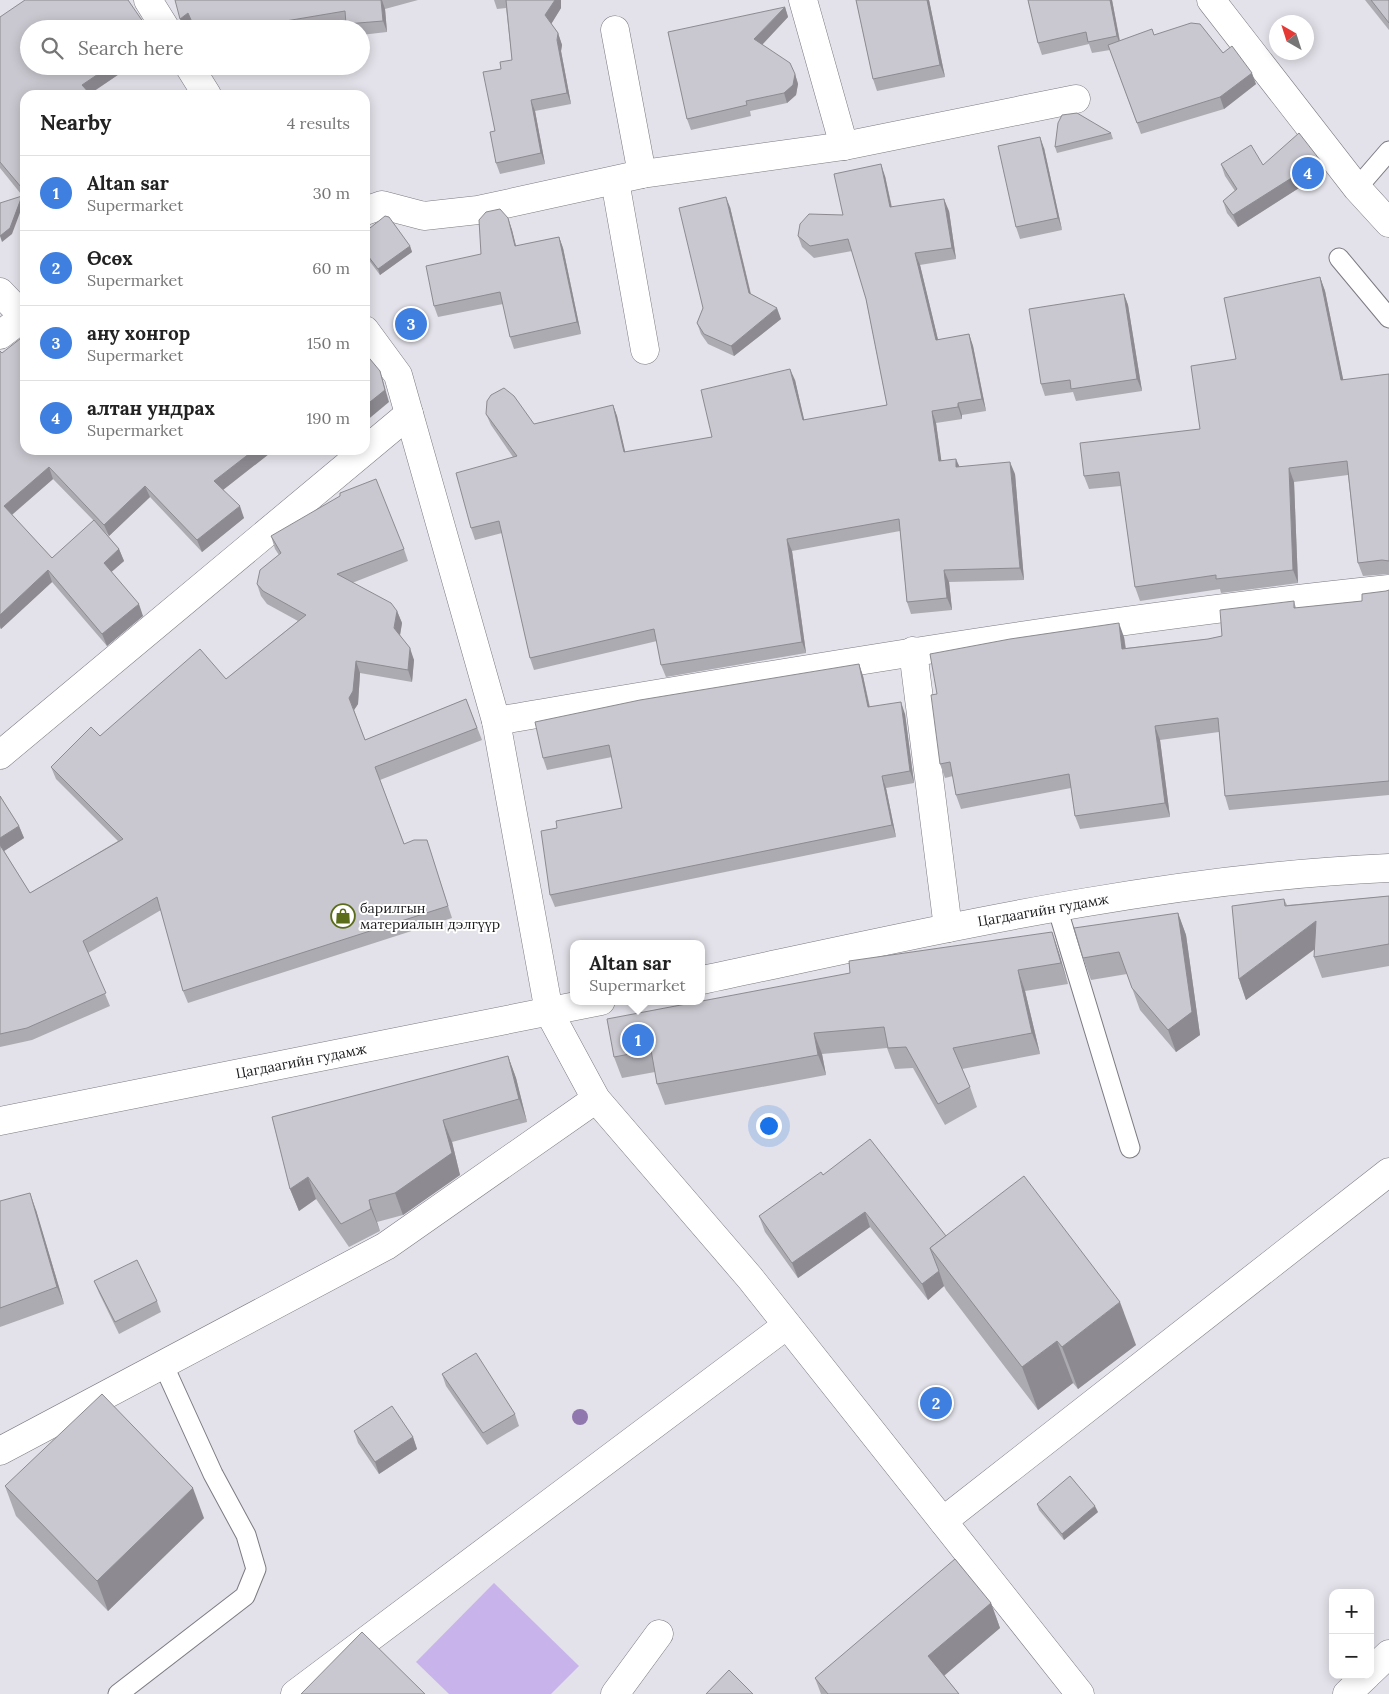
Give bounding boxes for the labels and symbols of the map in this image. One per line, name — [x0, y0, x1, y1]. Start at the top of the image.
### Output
north arrow — [1269, 15, 1314, 60]
pin: 4 — [1292, 154, 1324, 192]
pin: 3 — [395, 305, 427, 343]
street label: Цагдаагийн гудамж — [976, 890, 1110, 930]
place label: барилгын материалын дэлгүүр — [360, 899, 500, 933]
shop icon: барилгын материалын дэлгүүр — [330, 903, 356, 929]
pin: 1 — [622, 1021, 654, 1059]
street label: Цагдаагийн гудамж — [234, 1039, 368, 1083]
your location — [756, 1113, 782, 1139]
pin: 2 — [920, 1384, 952, 1422]

